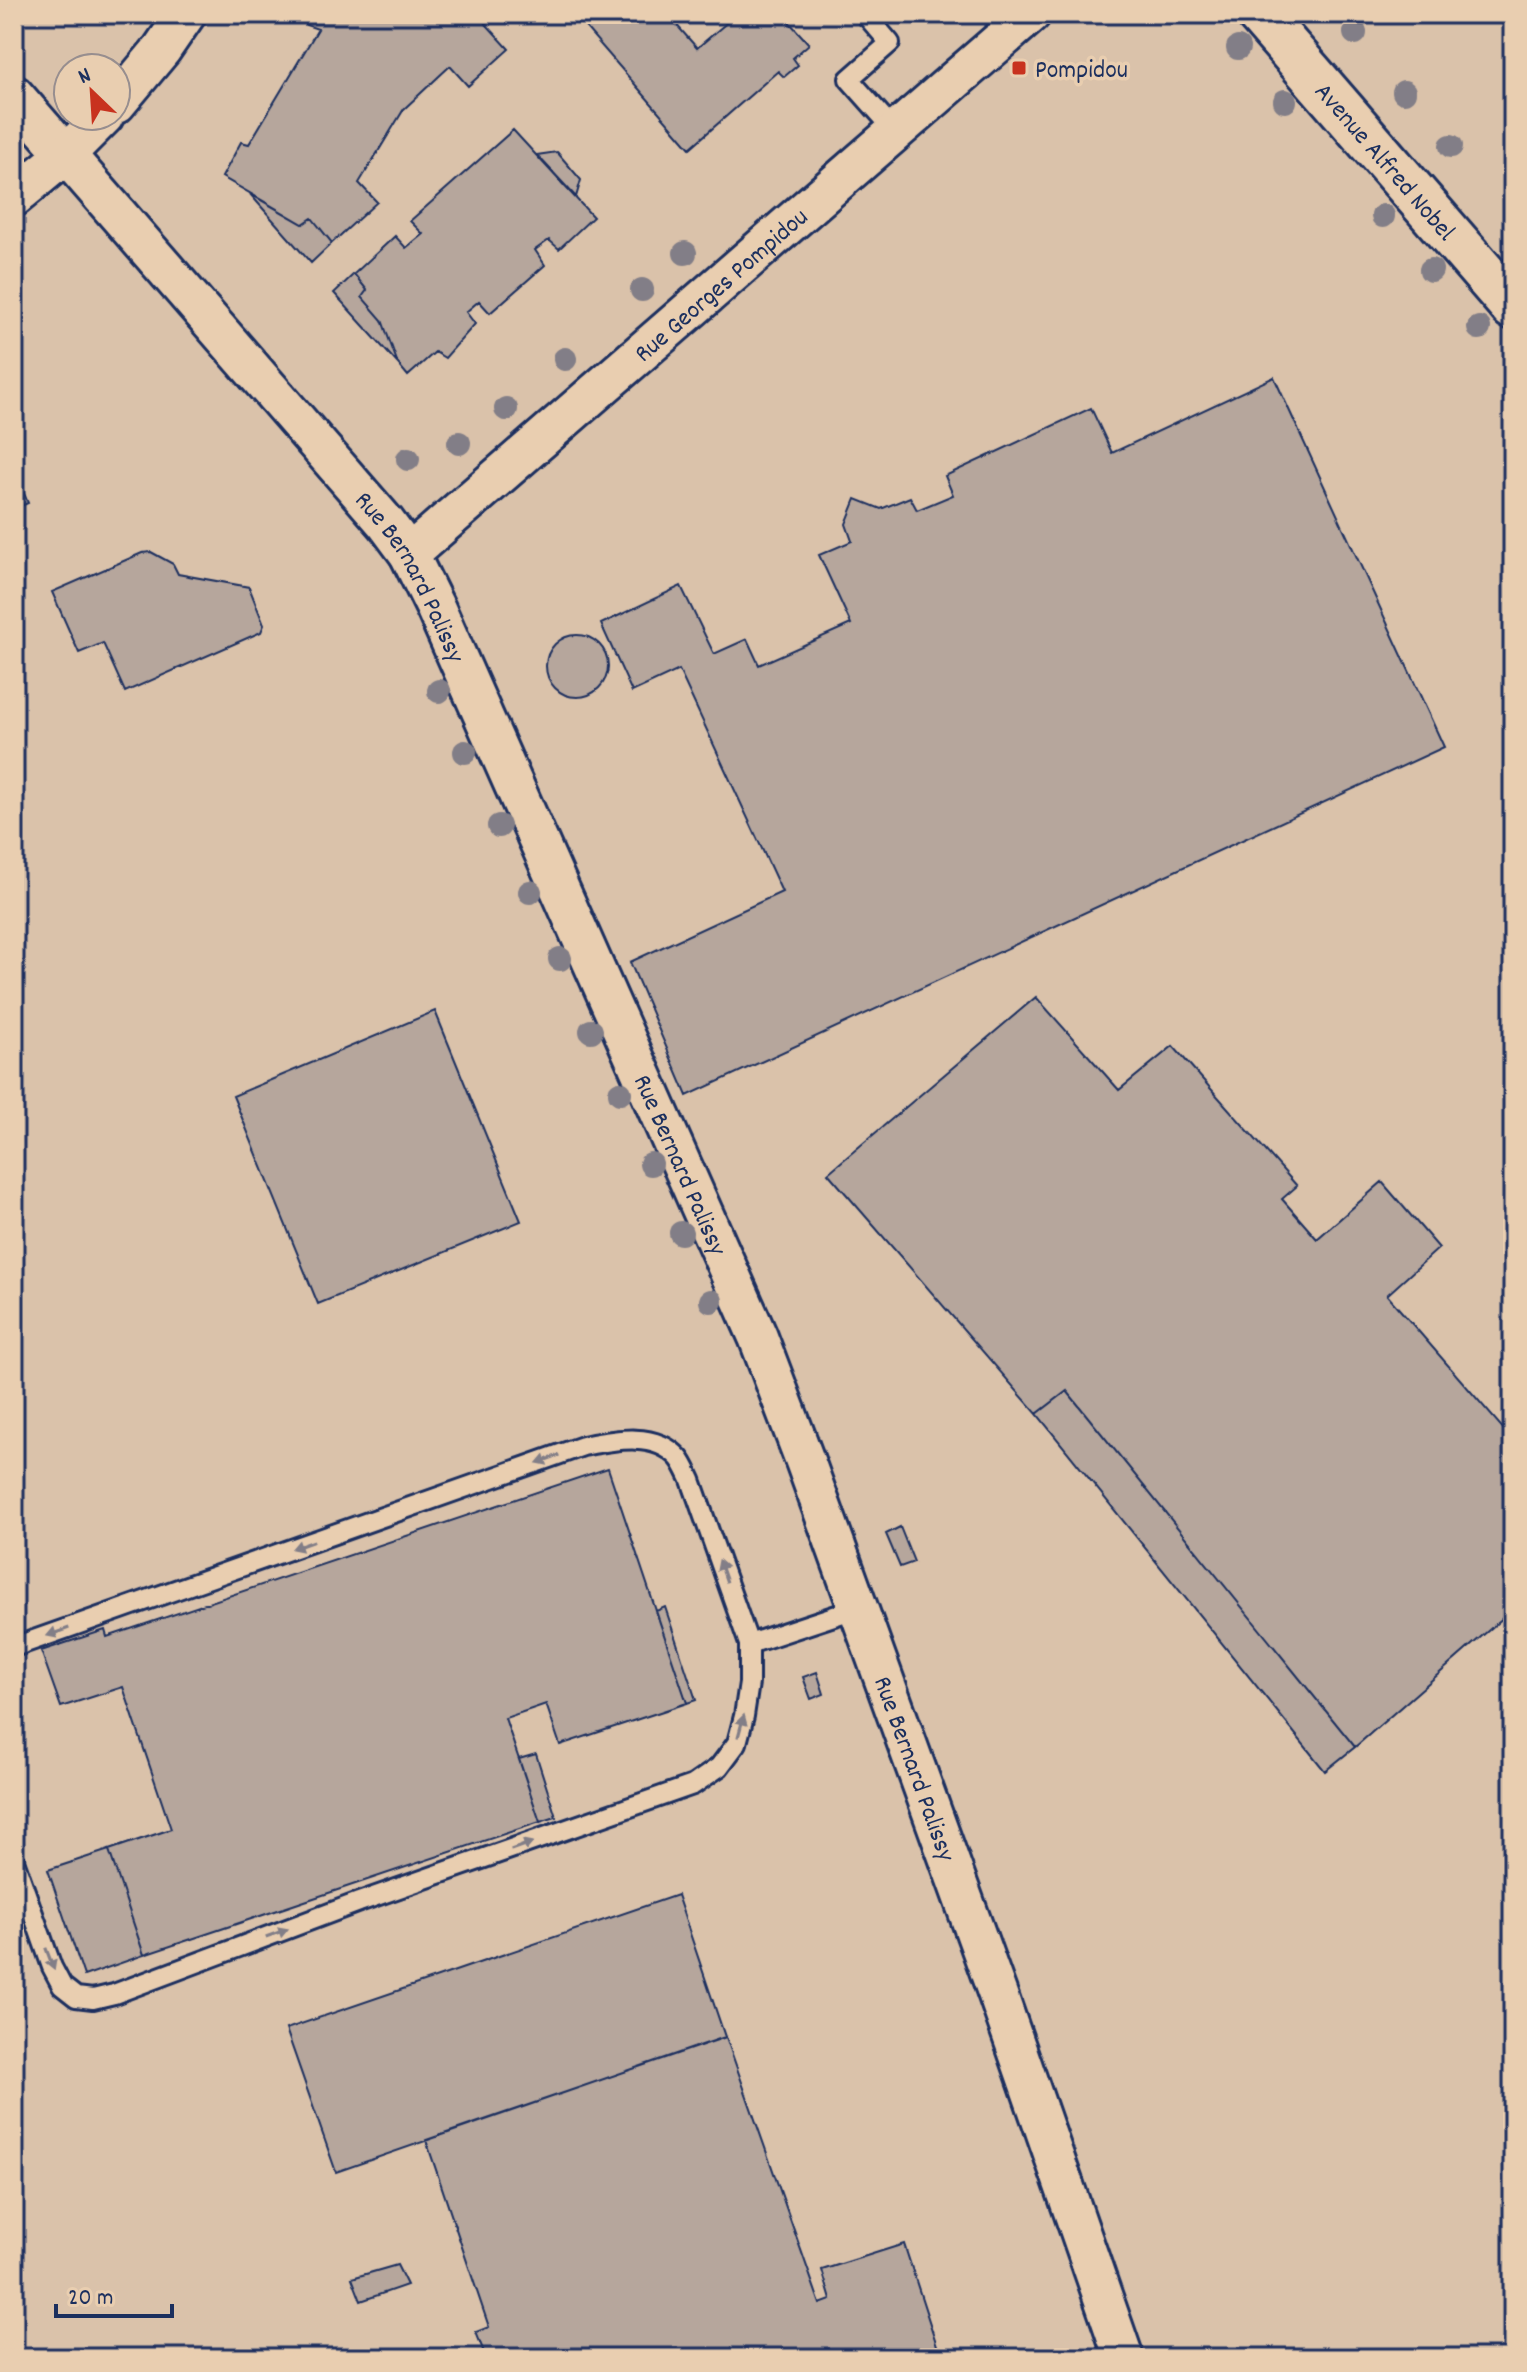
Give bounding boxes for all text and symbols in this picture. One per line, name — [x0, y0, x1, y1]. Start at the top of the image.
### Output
north arrow — [52, 52, 132, 132]
place label: Pompidou — [1035, 53, 1128, 90]
marker: Pompidou — [1010, 59, 1028, 77]
text: N — [74, 61, 97, 93]
street label: Avenue Alfred Nobel — [1304, 75, 1463, 250]
street label: Rue Georges Pompidou — [627, 200, 818, 373]
street label: Rue Bernard Palissy — [344, 484, 473, 670]
street label: Rue Bernard Palissy — [622, 1069, 735, 1262]
one-way arrow — [536, 1453, 560, 1465]
one-way arrow — [291, 1539, 315, 1552]
one-way arrow — [716, 1559, 728, 1583]
one-way arrow — [45, 1626, 69, 1638]
street label: Rue Bernard Palissy — [862, 1672, 963, 1867]
one-way arrow — [735, 1714, 748, 1738]
one-way arrow — [510, 1839, 534, 1852]
one-way arrow — [265, 1926, 289, 1939]
one-way arrow — [44, 1947, 57, 1971]
scale bar — [56, 2268, 172, 2318]
text: 20 m — [68, 2282, 114, 2316]

